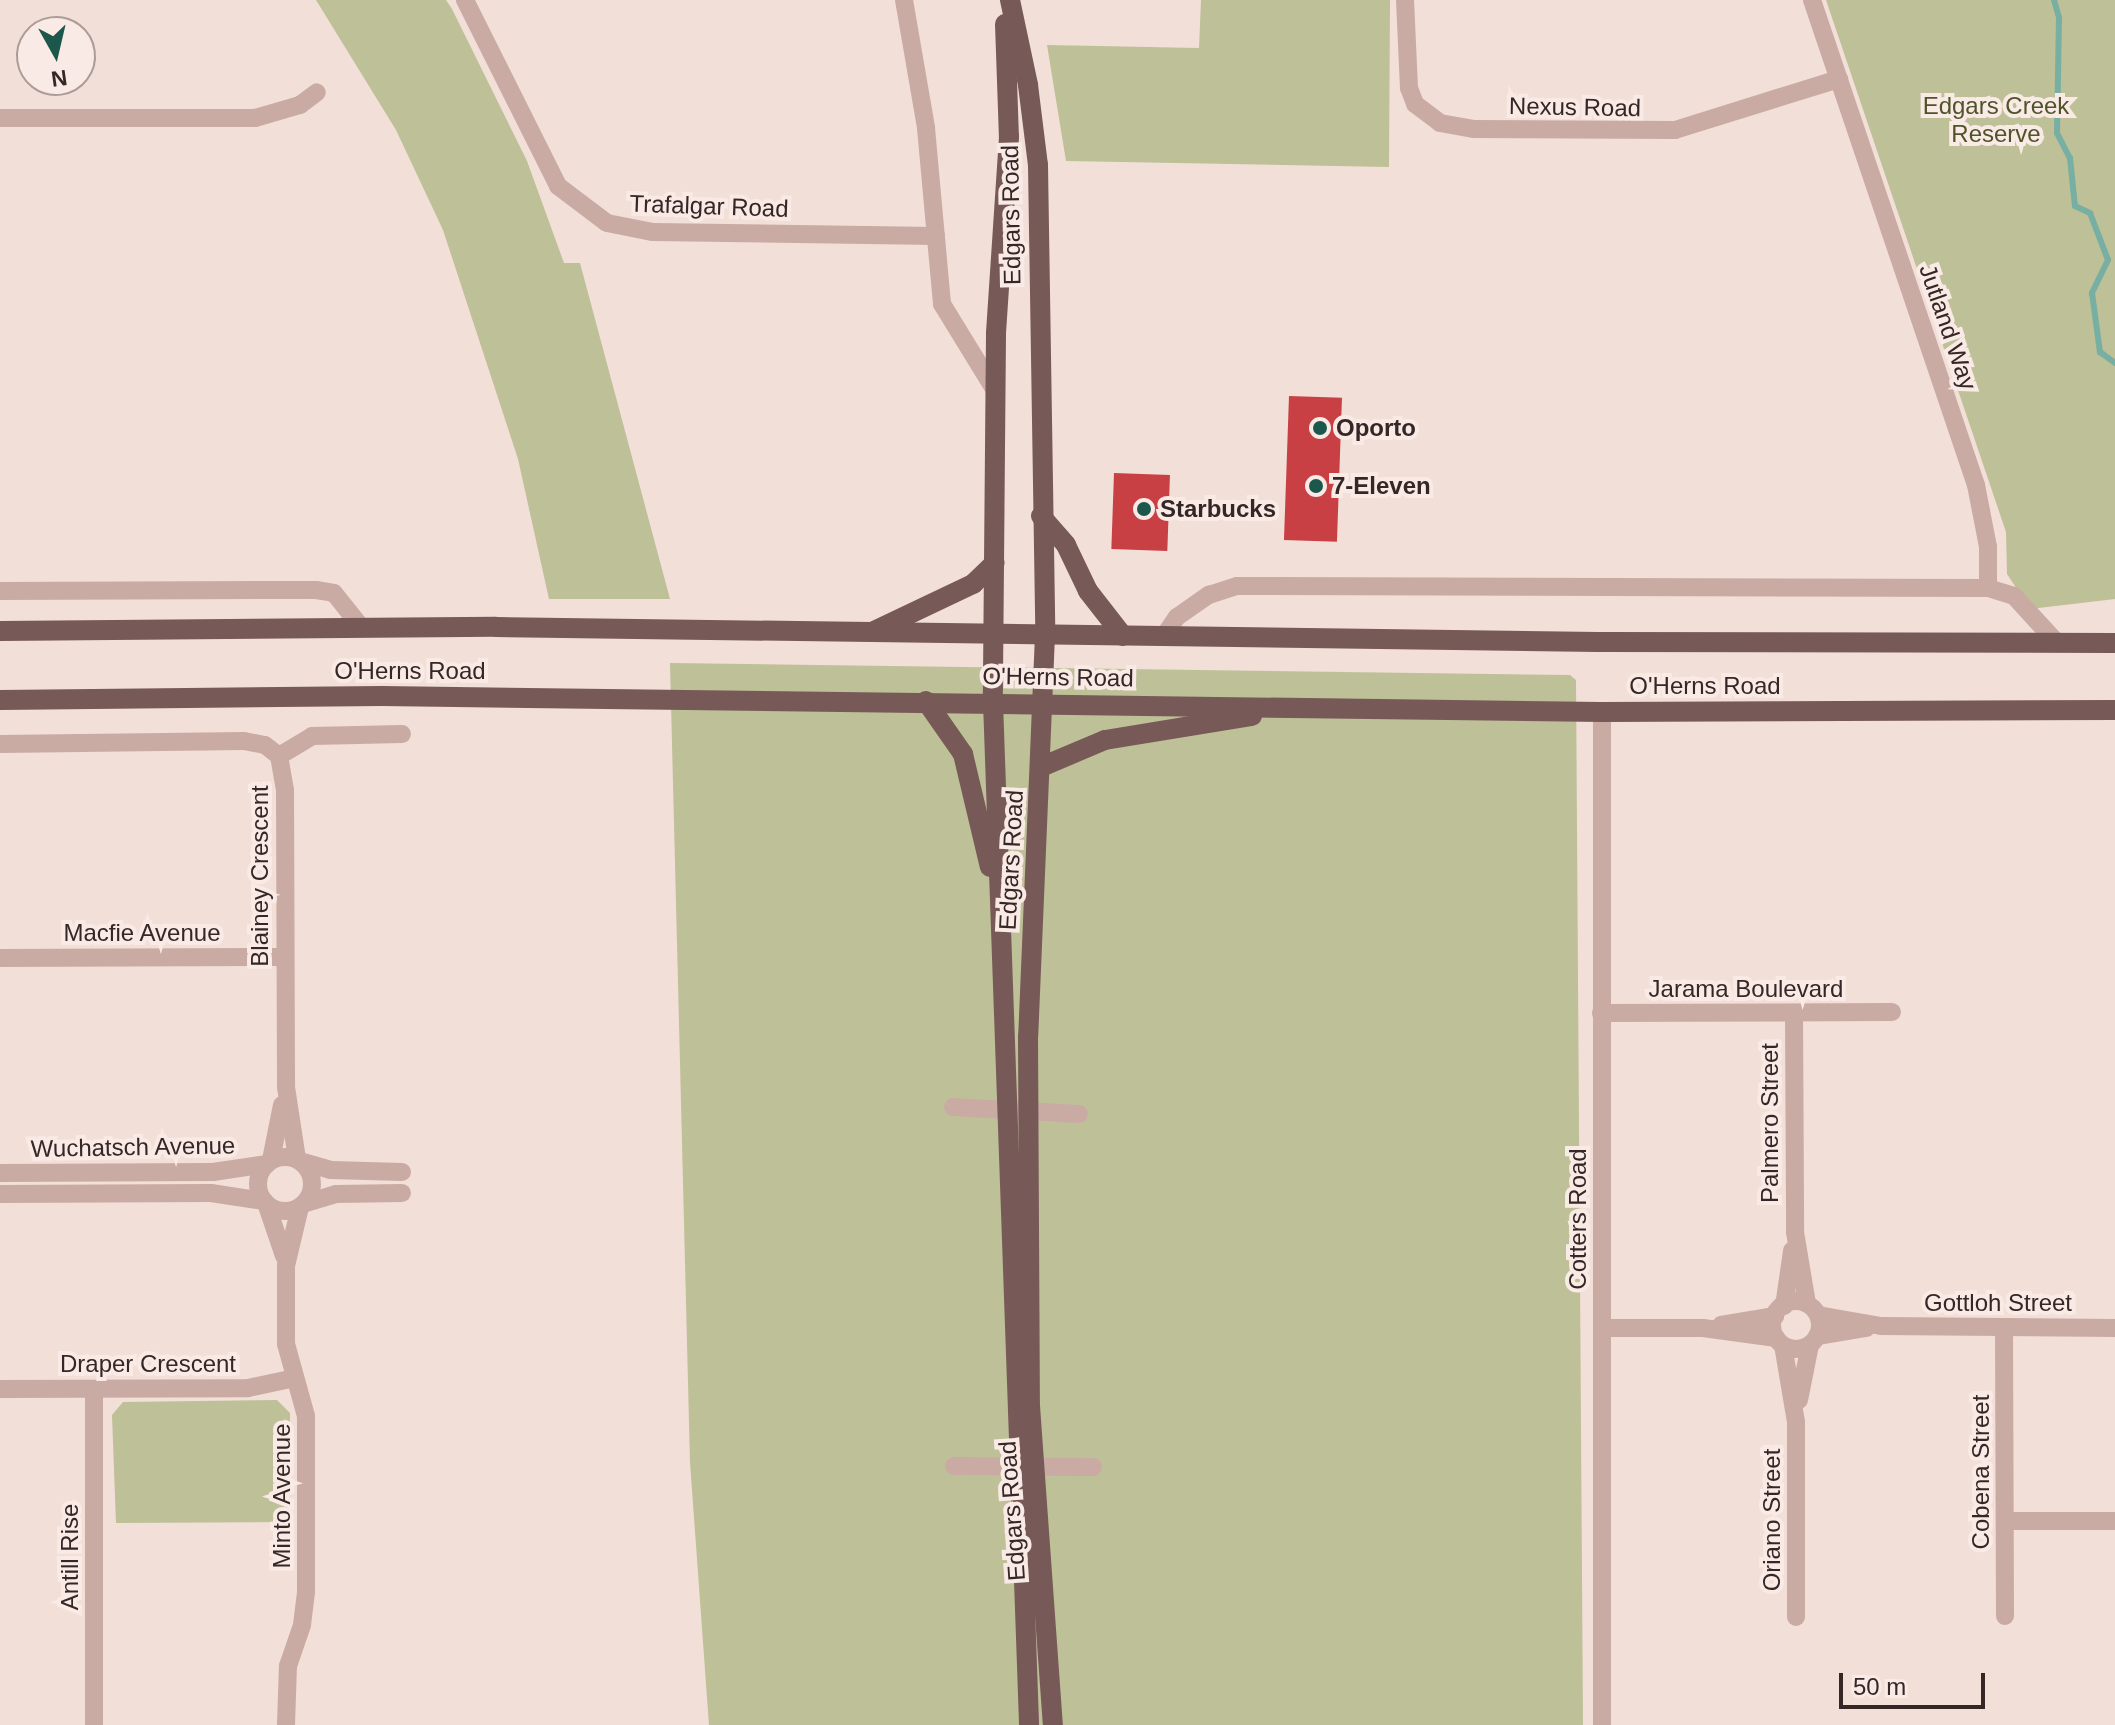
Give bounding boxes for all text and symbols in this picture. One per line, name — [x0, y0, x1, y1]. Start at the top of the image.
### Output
north arrow — [16, 16, 96, 96]
text: N — [50, 65, 69, 92]
street label: Nexus Road — [1509, 91, 1641, 123]
park label: Edgars Creek Reserve — [1923, 92, 2069, 148]
street label: Edgars Road — [995, 145, 1027, 285]
street label: Trafalgar Road — [629, 189, 789, 223]
street label: Jutland Way — [1913, 260, 1983, 394]
place label: Oporto — [1336, 414, 1416, 442]
marker: Oporto — [1311, 419, 1329, 437]
place label: 7-Eleven — [1332, 472, 1431, 500]
marker: 7-Eleven — [1307, 477, 1325, 495]
place label: Starbucks — [1160, 495, 1276, 523]
marker: Starbucks — [1135, 500, 1153, 518]
street label: O'Herns Road — [334, 657, 486, 685]
street label: O'Herns Road — [982, 661, 1134, 693]
street label: O'Herns Road — [1629, 672, 1781, 700]
street label: Blainey Crescent — [246, 785, 274, 967]
street label: Edgars Road — [993, 789, 1029, 931]
street label: Macfie Avenue — [63, 919, 221, 947]
street label: Jarama Boulevard — [1649, 975, 1843, 1003]
street label: Palmero Street — [1756, 1043, 1784, 1203]
street label: Wuchatsch Avenue — [30, 1131, 236, 1163]
street label: Cotters Road — [1564, 1148, 1592, 1290]
street label: Gottloh Street — [1924, 1289, 2072, 1317]
street label: Draper Crescent — [60, 1350, 236, 1378]
street label: Cobena Street — [1967, 1395, 1995, 1549]
street label: Minto Avenue — [268, 1423, 296, 1569]
street label: Edgars Road — [993, 1440, 1031, 1582]
street label: Oriano Street — [1758, 1449, 1786, 1591]
street label: Antill Rise — [56, 1504, 84, 1610]
scale bar — [1843, 1657, 1989, 1707]
text: 50 m — [1853, 1673, 1906, 1700]

